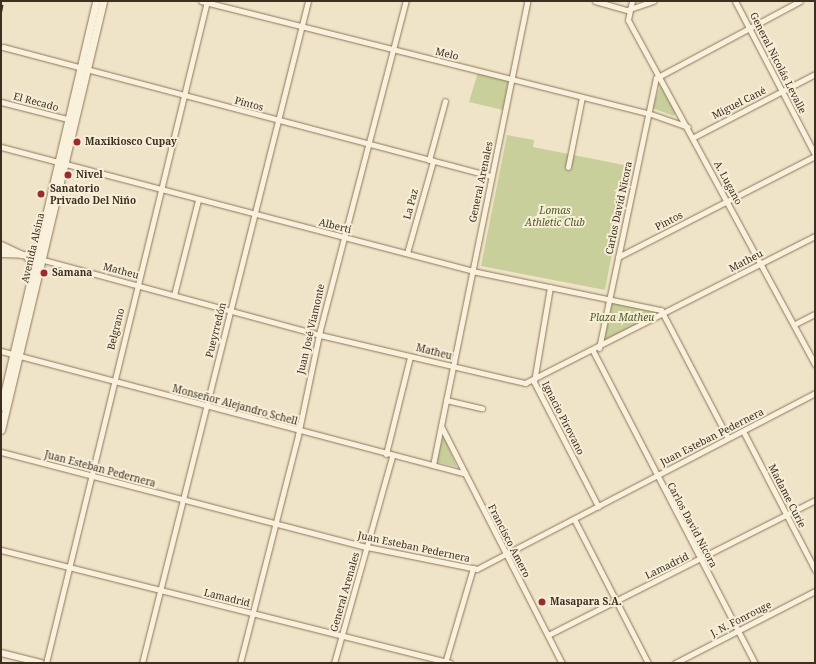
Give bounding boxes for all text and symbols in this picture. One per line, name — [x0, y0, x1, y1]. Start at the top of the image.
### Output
street label: General Nicolás Levalle — [747, 10, 809, 116]
street label: Melo — [434, 45, 460, 63]
street label: Miguel Cané — [710, 84, 768, 122]
street label: El Recado — [12, 90, 60, 114]
street label: Pintos — [233, 94, 265, 114]
place label: Maxikiosco Cupay — [85, 136, 177, 148]
marker: Maxikiosco Cupay — [72, 137, 82, 147]
street label: General Arenales — [467, 141, 495, 223]
street label: A. Lugano — [711, 159, 745, 207]
street label: Carlos David Nicora — [603, 160, 635, 256]
place label: Nivel — [76, 169, 103, 181]
marker: Nivel — [63, 170, 73, 180]
place label: Sanatorio Privado Del Nińo — [50, 182, 136, 206]
street label: La Paz — [401, 187, 421, 221]
marker: Sanatorio Privado Del Nińo — [35, 188, 47, 200]
park label: Lomas Athletic Club — [525, 204, 585, 228]
street label: Pintos — [653, 209, 685, 233]
street label: Avenida Alsina — [19, 212, 47, 284]
street label: Alberti — [318, 216, 352, 236]
street label: Matheu — [727, 247, 765, 275]
street label: Matheu — [102, 260, 140, 282]
place label: Samana — [52, 267, 92, 279]
marker: Samana — [39, 268, 49, 278]
street label: Juan José Viamonte — [295, 283, 327, 375]
street label: Pueyrredón — [203, 301, 229, 359]
street label: Belgrano — [105, 307, 127, 351]
park label: Plaza Matheu — [590, 312, 654, 324]
street label: Matheu — [415, 342, 453, 362]
street label: Ignacio Pirovano — [539, 379, 587, 457]
street label: Monseñor Alejandro Schell — [171, 383, 299, 427]
street label: Juan Esteban Pedernera — [658, 406, 766, 468]
street label: Juan Esteban Pedernera — [43, 448, 157, 490]
street label: Madame Curie — [766, 462, 808, 530]
street label: Carlos David Nicora — [664, 480, 720, 570]
street label: Francisco Amero — [485, 502, 533, 580]
street label: Juan Esteban Pedernera — [357, 529, 471, 565]
street label: Lamadrid — [643, 550, 691, 582]
street label: General Arenales — [328, 551, 362, 633]
street label: Lamadrid — [203, 586, 251, 610]
place label: Masapara S.A. — [550, 596, 622, 608]
marker: Masapara S.A. — [537, 597, 547, 607]
street label: J. N. Fonrouge — [709, 599, 773, 639]

